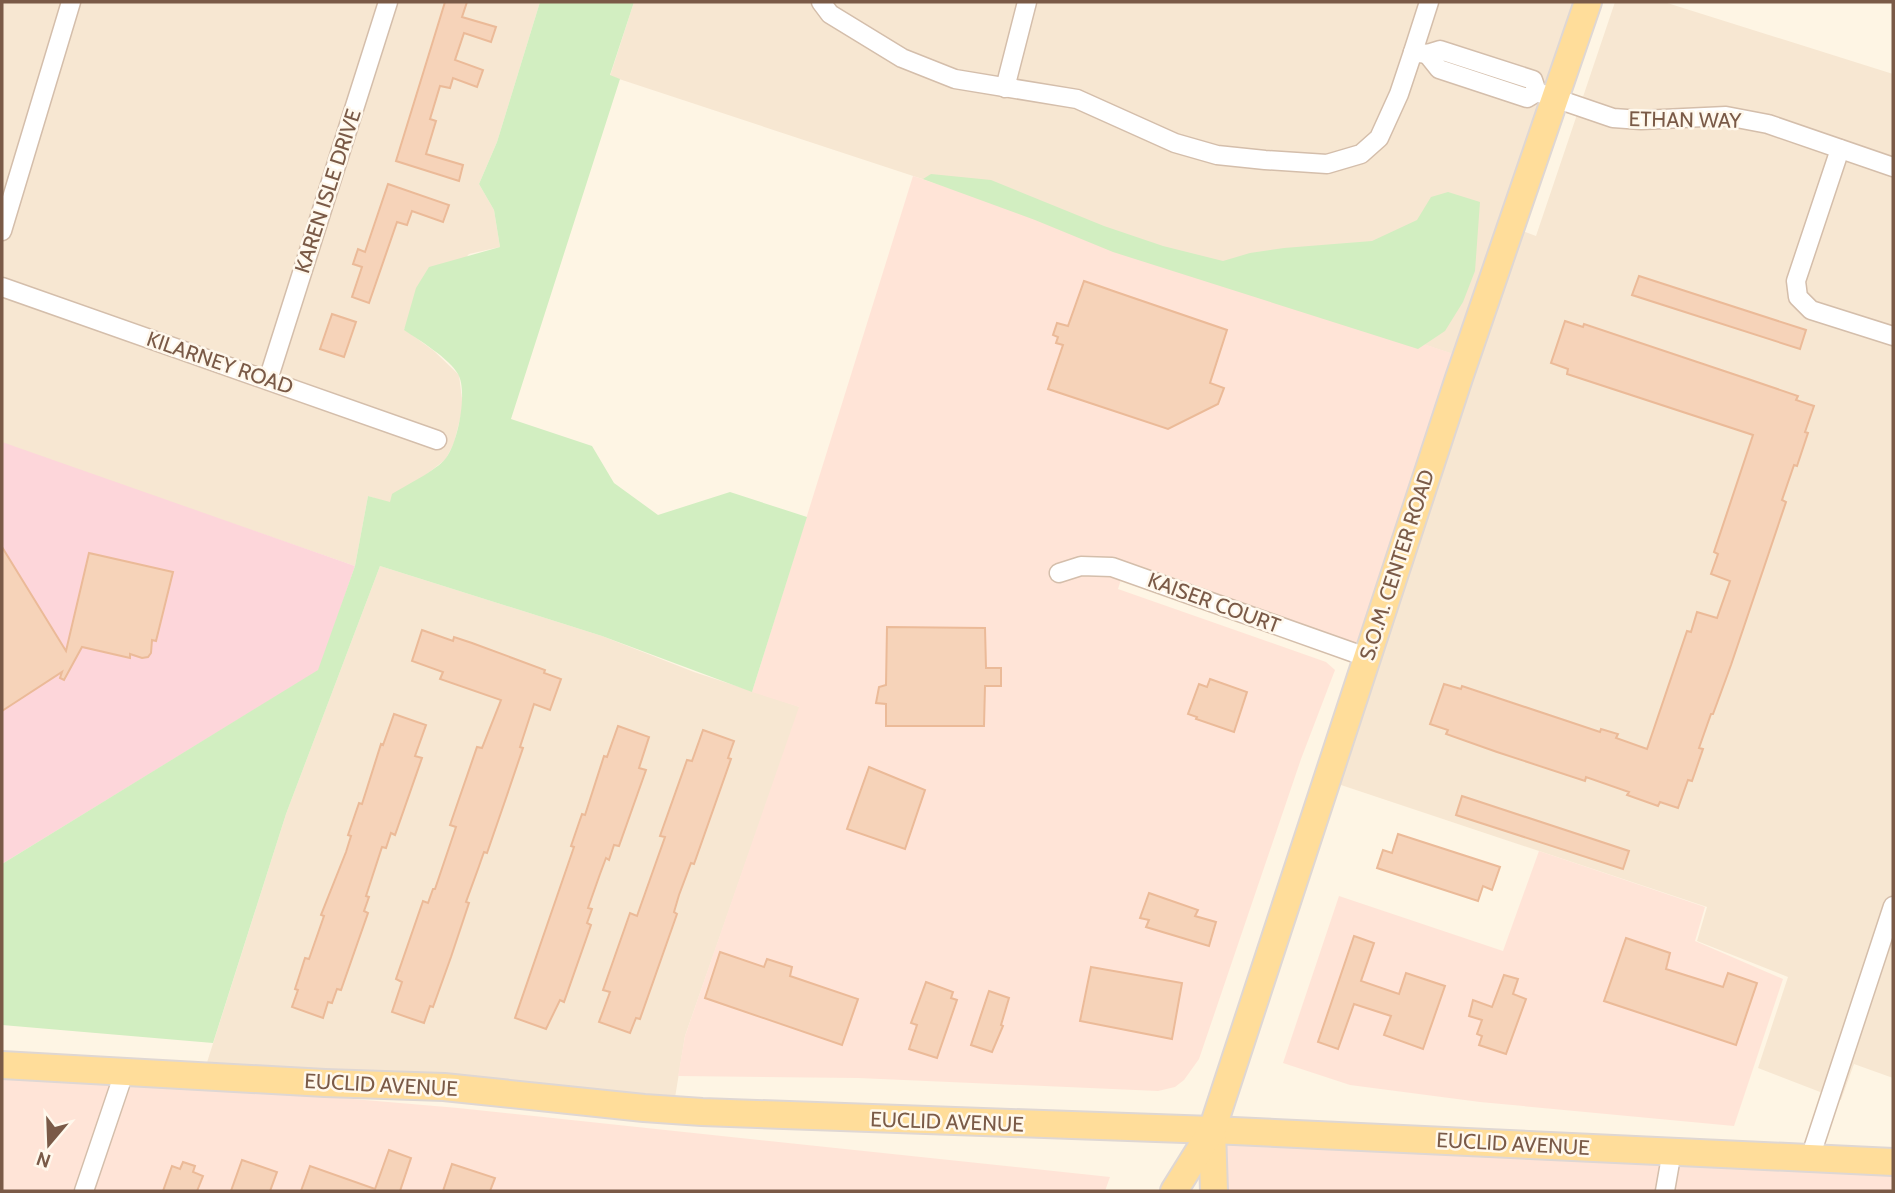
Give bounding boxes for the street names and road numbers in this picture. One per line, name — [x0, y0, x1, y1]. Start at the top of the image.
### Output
street label: KAREN ISLE DRIVE — [289, 106, 366, 276]
street label: ETHAN WAY — [1628, 106, 1743, 133]
street label: KILARNEY ROAD — [144, 326, 297, 399]
street label: S.O.M. CENTER ROAD — [1354, 466, 1439, 663]
street label: KAISER COURT — [1145, 567, 1284, 638]
street label: EUCLID AVENUE — [304, 1068, 458, 1101]
street label: EUCLID AVENUE — [870, 1106, 1024, 1137]
street label: EUCLID AVENUE — [1436, 1127, 1590, 1160]

